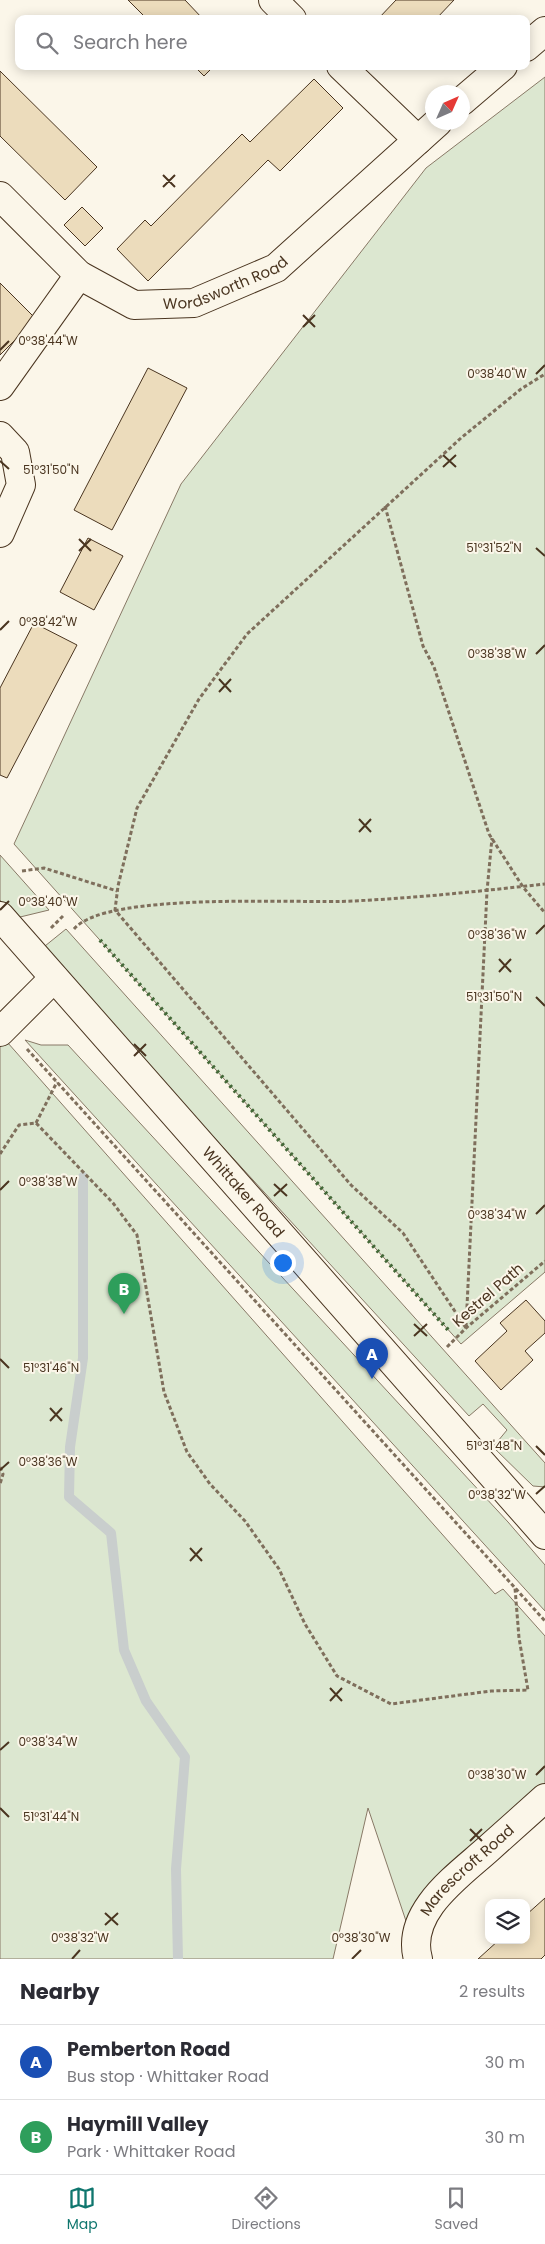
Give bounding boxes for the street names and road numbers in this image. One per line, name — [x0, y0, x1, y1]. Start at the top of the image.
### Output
street label: Wordsworth Road — [163, 251, 292, 314]
street label: Whittaker Road — [198, 1142, 289, 1242]
street label: Kestrel Path — [448, 1258, 528, 1331]
street label: Marescroft Road — [415, 1820, 518, 1920]

